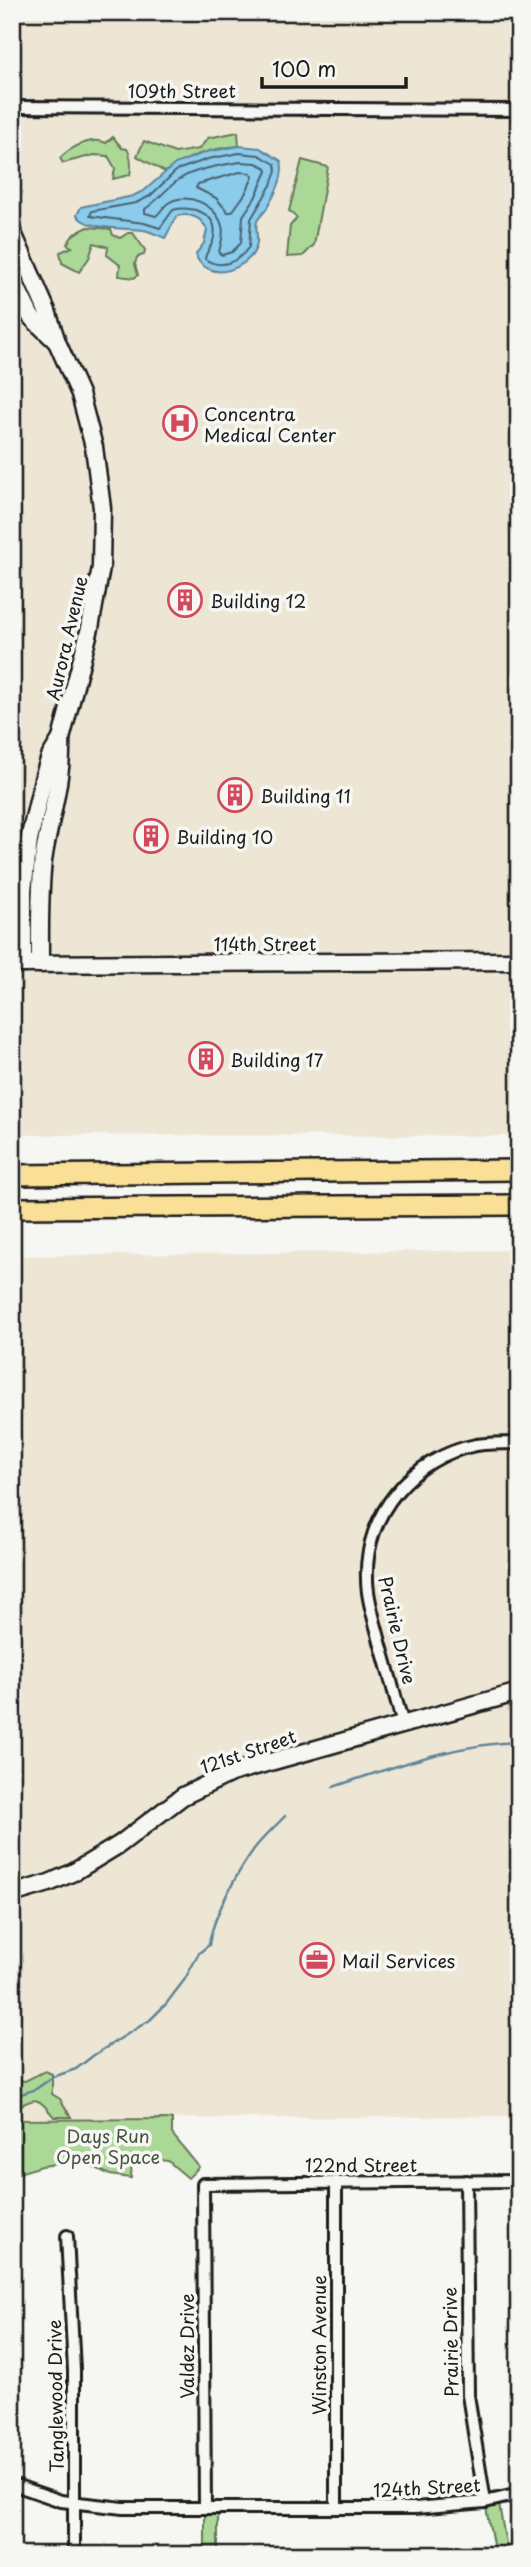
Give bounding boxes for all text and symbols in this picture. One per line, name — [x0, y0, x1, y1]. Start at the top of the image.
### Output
scale bar — [262, 46, 405, 90]
text: 100 m — [272, 52, 336, 84]
street label: 109th Street — [128, 77, 236, 104]
place label: Concentra Medical Center — [204, 400, 337, 448]
hospital icon: Concentra Medical Center — [161, 404, 199, 442]
street label: Aurora Avenue — [39, 573, 93, 703]
building icon: Building 12 — [166, 581, 204, 619]
place label: Building 12 — [210, 587, 306, 614]
building icon: Building 11 — [216, 776, 254, 814]
place label: Building 11 — [260, 782, 351, 809]
building icon: Building 10 — [132, 817, 170, 855]
place label: Building 10 — [176, 823, 273, 850]
street label: 114th Street — [214, 930, 316, 957]
building icon: Building 17 — [187, 1040, 225, 1078]
place label: Building 17 — [230, 1046, 324, 1073]
street label: Prairie Drive — [372, 1573, 424, 1687]
street label: 121st Street — [196, 1722, 300, 1780]
office icon: Mail Services — [298, 1941, 336, 1979]
place label: Mail Services — [342, 1947, 455, 1974]
park label: Days Run Open Space — [56, 2122, 160, 2170]
street label: 122nd Street — [305, 2151, 417, 2178]
street label: Winston Avenue — [305, 2275, 332, 2415]
street label: Prairie Drive — [436, 2287, 464, 2397]
street label: Valdez Drive — [173, 2293, 200, 2399]
street label: Tanglewood Drive — [40, 2319, 70, 2473]
street label: 124th Street — [373, 2471, 481, 2503]

